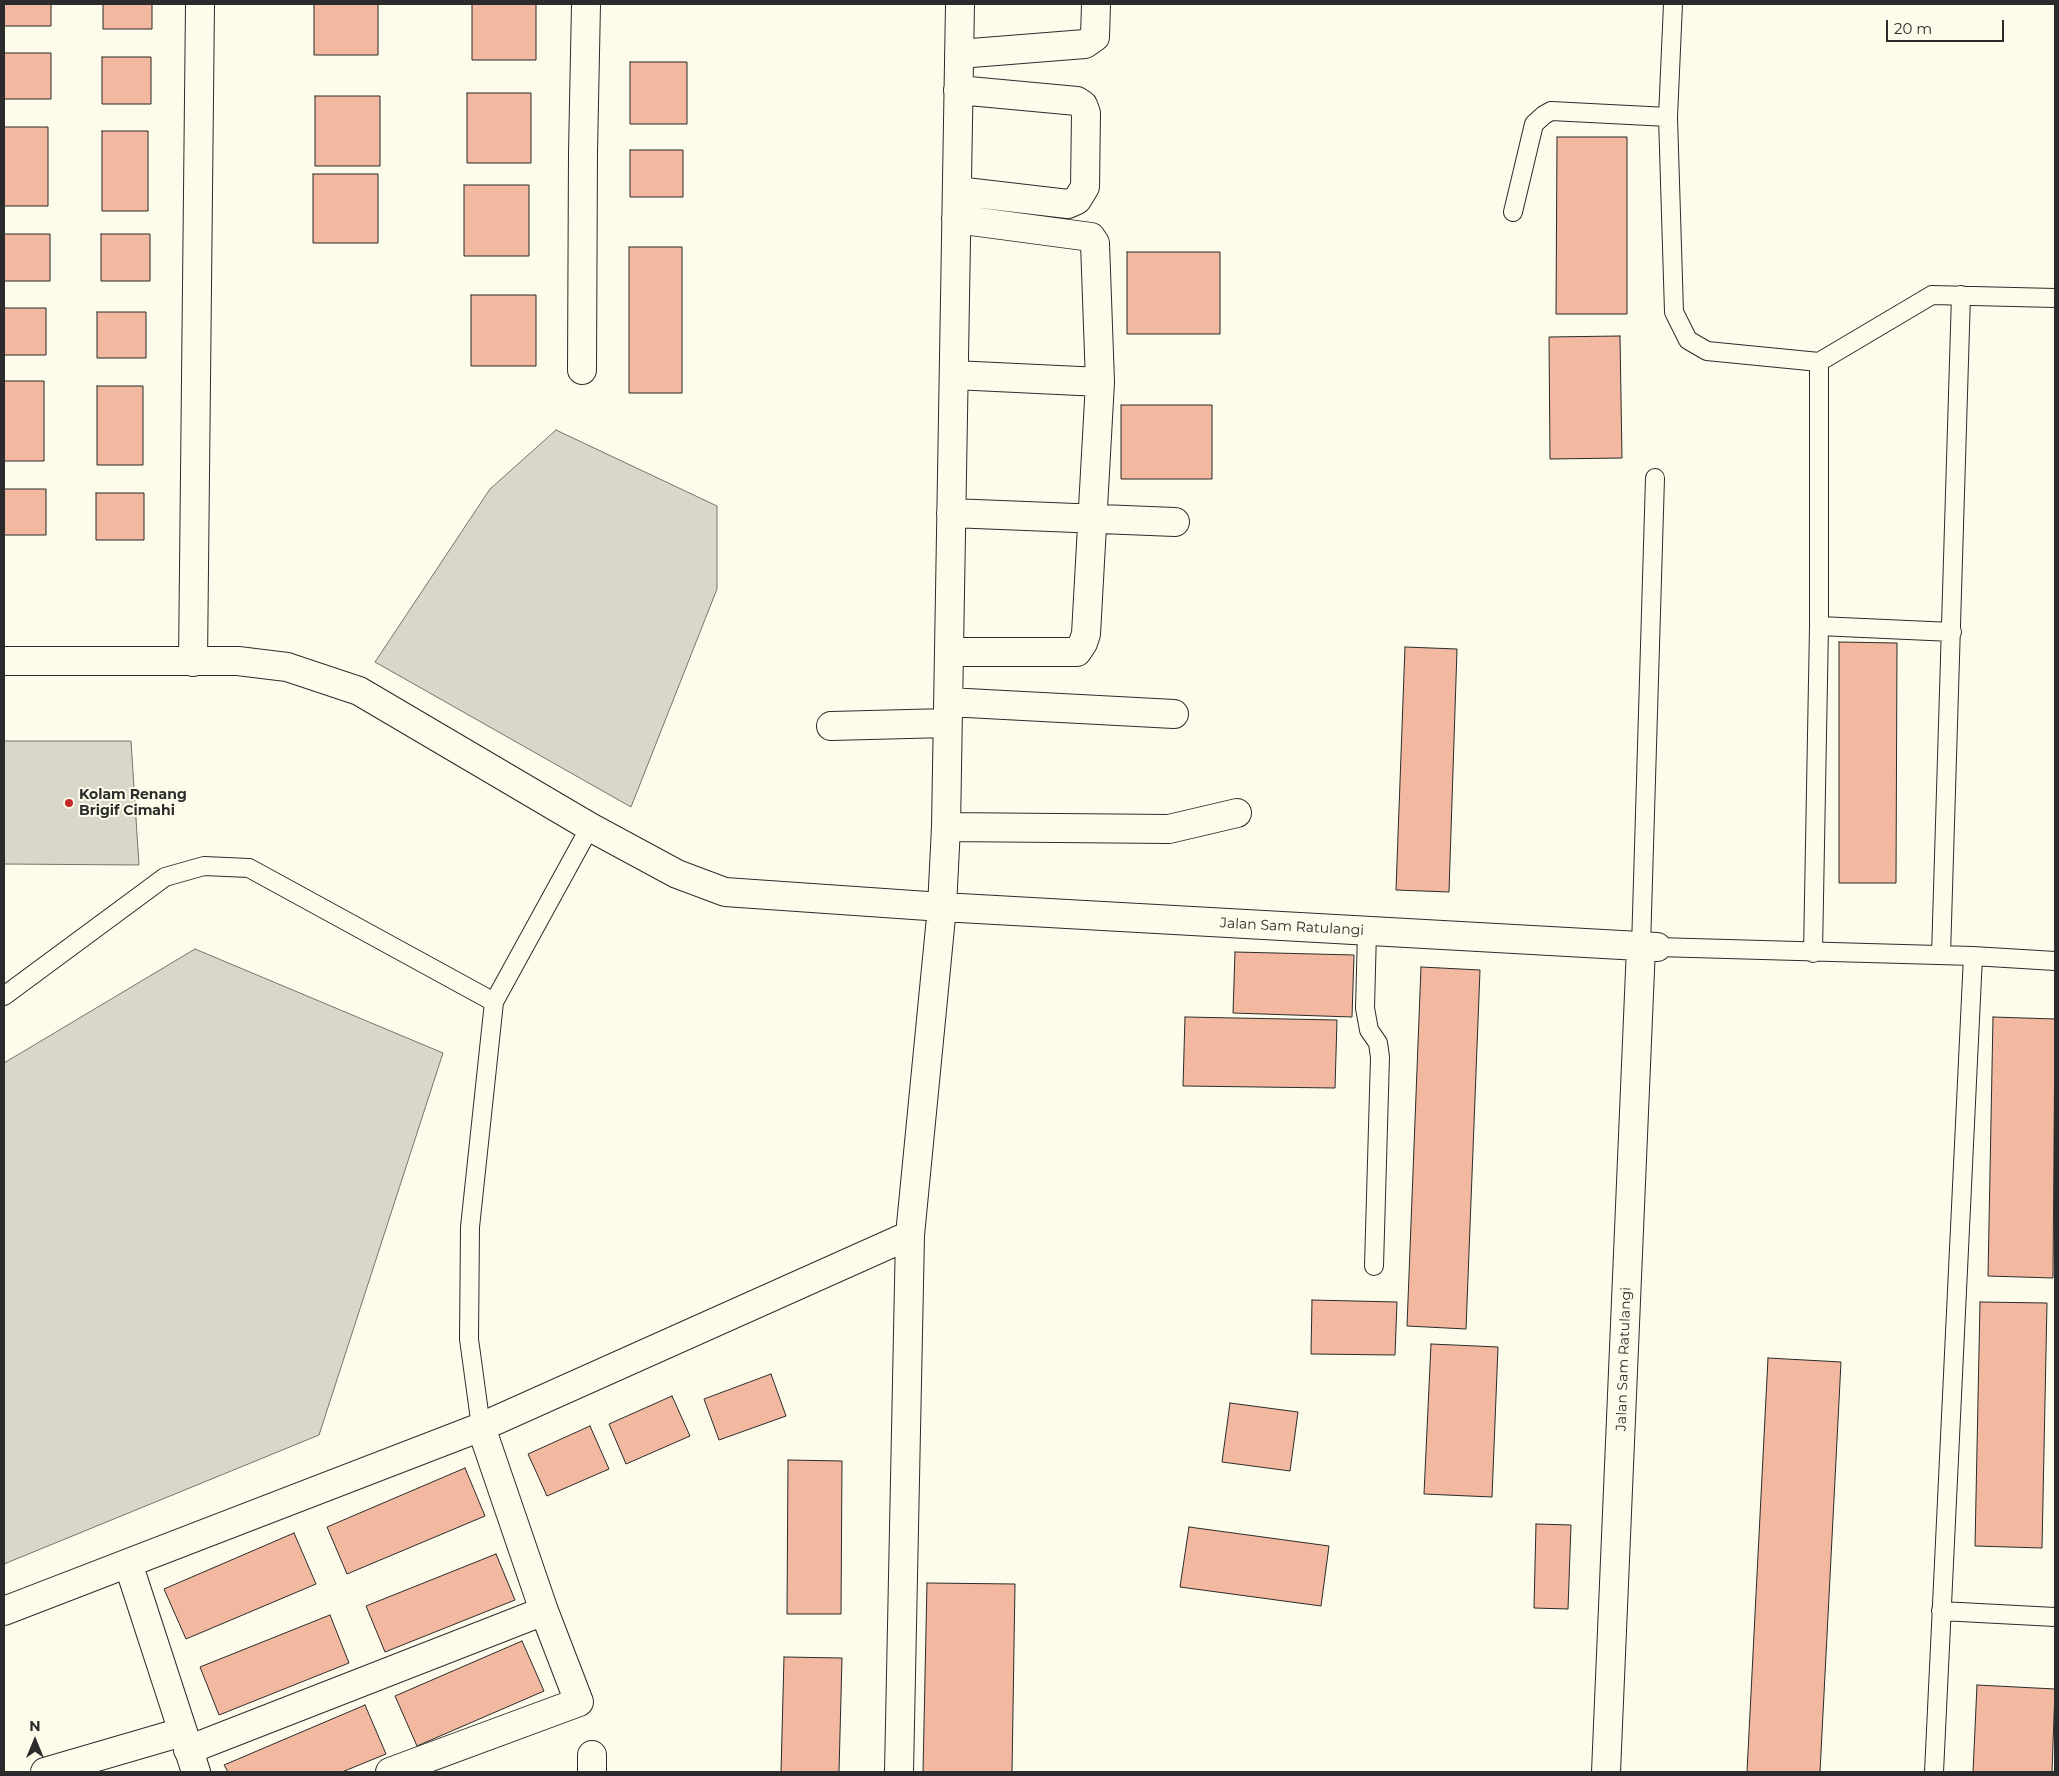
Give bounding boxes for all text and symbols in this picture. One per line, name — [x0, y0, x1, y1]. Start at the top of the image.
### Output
scale bar — [1889, 10, 2006, 42]
text: 20 m — [1894, 19, 1932, 38]
place label: Kolam Renang Brigif Cimahi — [79, 787, 187, 820]
marker: Kolam Renang Brigif Cimahi — [63, 797, 75, 809]
street label: Jalan Sam Ratulangi — [1220, 915, 1364, 939]
street label: Jalan Sam Ratulangi — [1613, 1287, 1635, 1431]
north arrow — [10, 1716, 60, 1766]
text: N — [29, 1717, 41, 1735]

